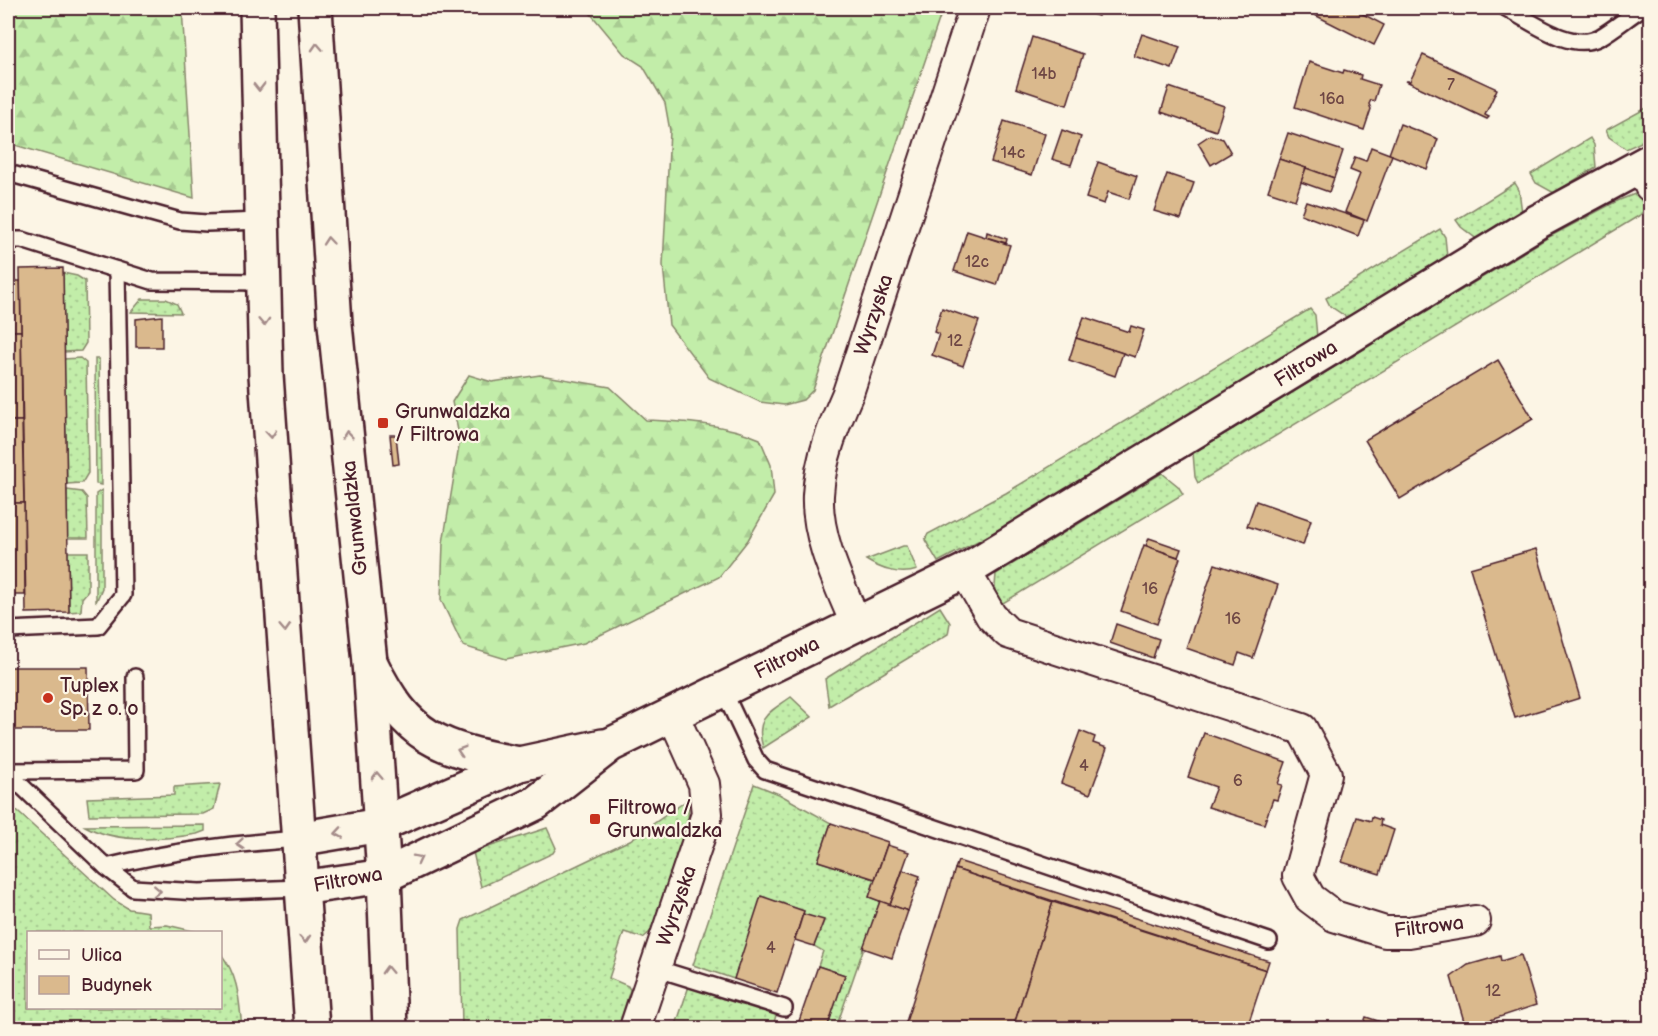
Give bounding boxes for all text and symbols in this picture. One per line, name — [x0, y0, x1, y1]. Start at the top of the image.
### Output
one-way arrow — [311, 42, 324, 51]
house number: 14b — [1032, 65, 1056, 84]
house number: 7 — [1447, 76, 1455, 95]
one-way arrow — [252, 82, 265, 91]
house number: 16a — [1319, 90, 1345, 109]
house number: 14c — [1001, 144, 1025, 163]
one-way arrow — [322, 237, 335, 246]
house number: 12c — [965, 253, 989, 272]
street label: Wyrzyska — [850, 271, 898, 359]
one-way arrow — [258, 317, 270, 326]
house number: 12 — [947, 332, 963, 351]
street label: Filtrowa — [1270, 335, 1342, 393]
place label: Grunwaldzka / Filtrowa — [395, 400, 510, 447]
marker: Grunwaldzka / Filtrowa — [376, 416, 390, 430]
one-way arrow — [264, 429, 277, 438]
one-way arrow — [341, 431, 354, 440]
street label: Grunwaldzka — [337, 459, 373, 577]
house number: 16 — [1142, 580, 1158, 599]
house number: 16 — [1225, 610, 1241, 629]
one-way arrow — [279, 624, 292, 633]
street label: Filtrowa — [750, 631, 824, 685]
place label: Tuplex Sp. z o. o — [60, 674, 139, 721]
marker: Tuplex Sp. z o. o — [41, 691, 55, 705]
one-way arrow — [456, 746, 467, 758]
house number: 4 — [1079, 757, 1089, 776]
one-way arrow — [371, 771, 384, 780]
house number: 6 — [1233, 772, 1243, 791]
place label: Filtrowa / Grunwaldzka — [607, 796, 722, 843]
marker: Filtrowa / Grunwaldzka — [588, 812, 602, 826]
one-way arrow — [335, 826, 344, 838]
one-way arrow — [235, 837, 244, 850]
one-way arrow — [412, 855, 423, 867]
street label: Filtrowa — [312, 862, 384, 898]
street label: Wyrzyska — [652, 863, 702, 949]
one-way arrow — [153, 884, 162, 897]
street label: Filtrowa — [1393, 911, 1465, 943]
legend — [27, 931, 222, 1009]
one-way arrow — [298, 935, 311, 944]
house number: 4 — [766, 939, 776, 958]
text: Ulica — [81, 945, 122, 966]
one-way arrow — [381, 966, 394, 975]
text: Budynek — [81, 975, 152, 996]
house number: 12 — [1485, 982, 1501, 1001]

